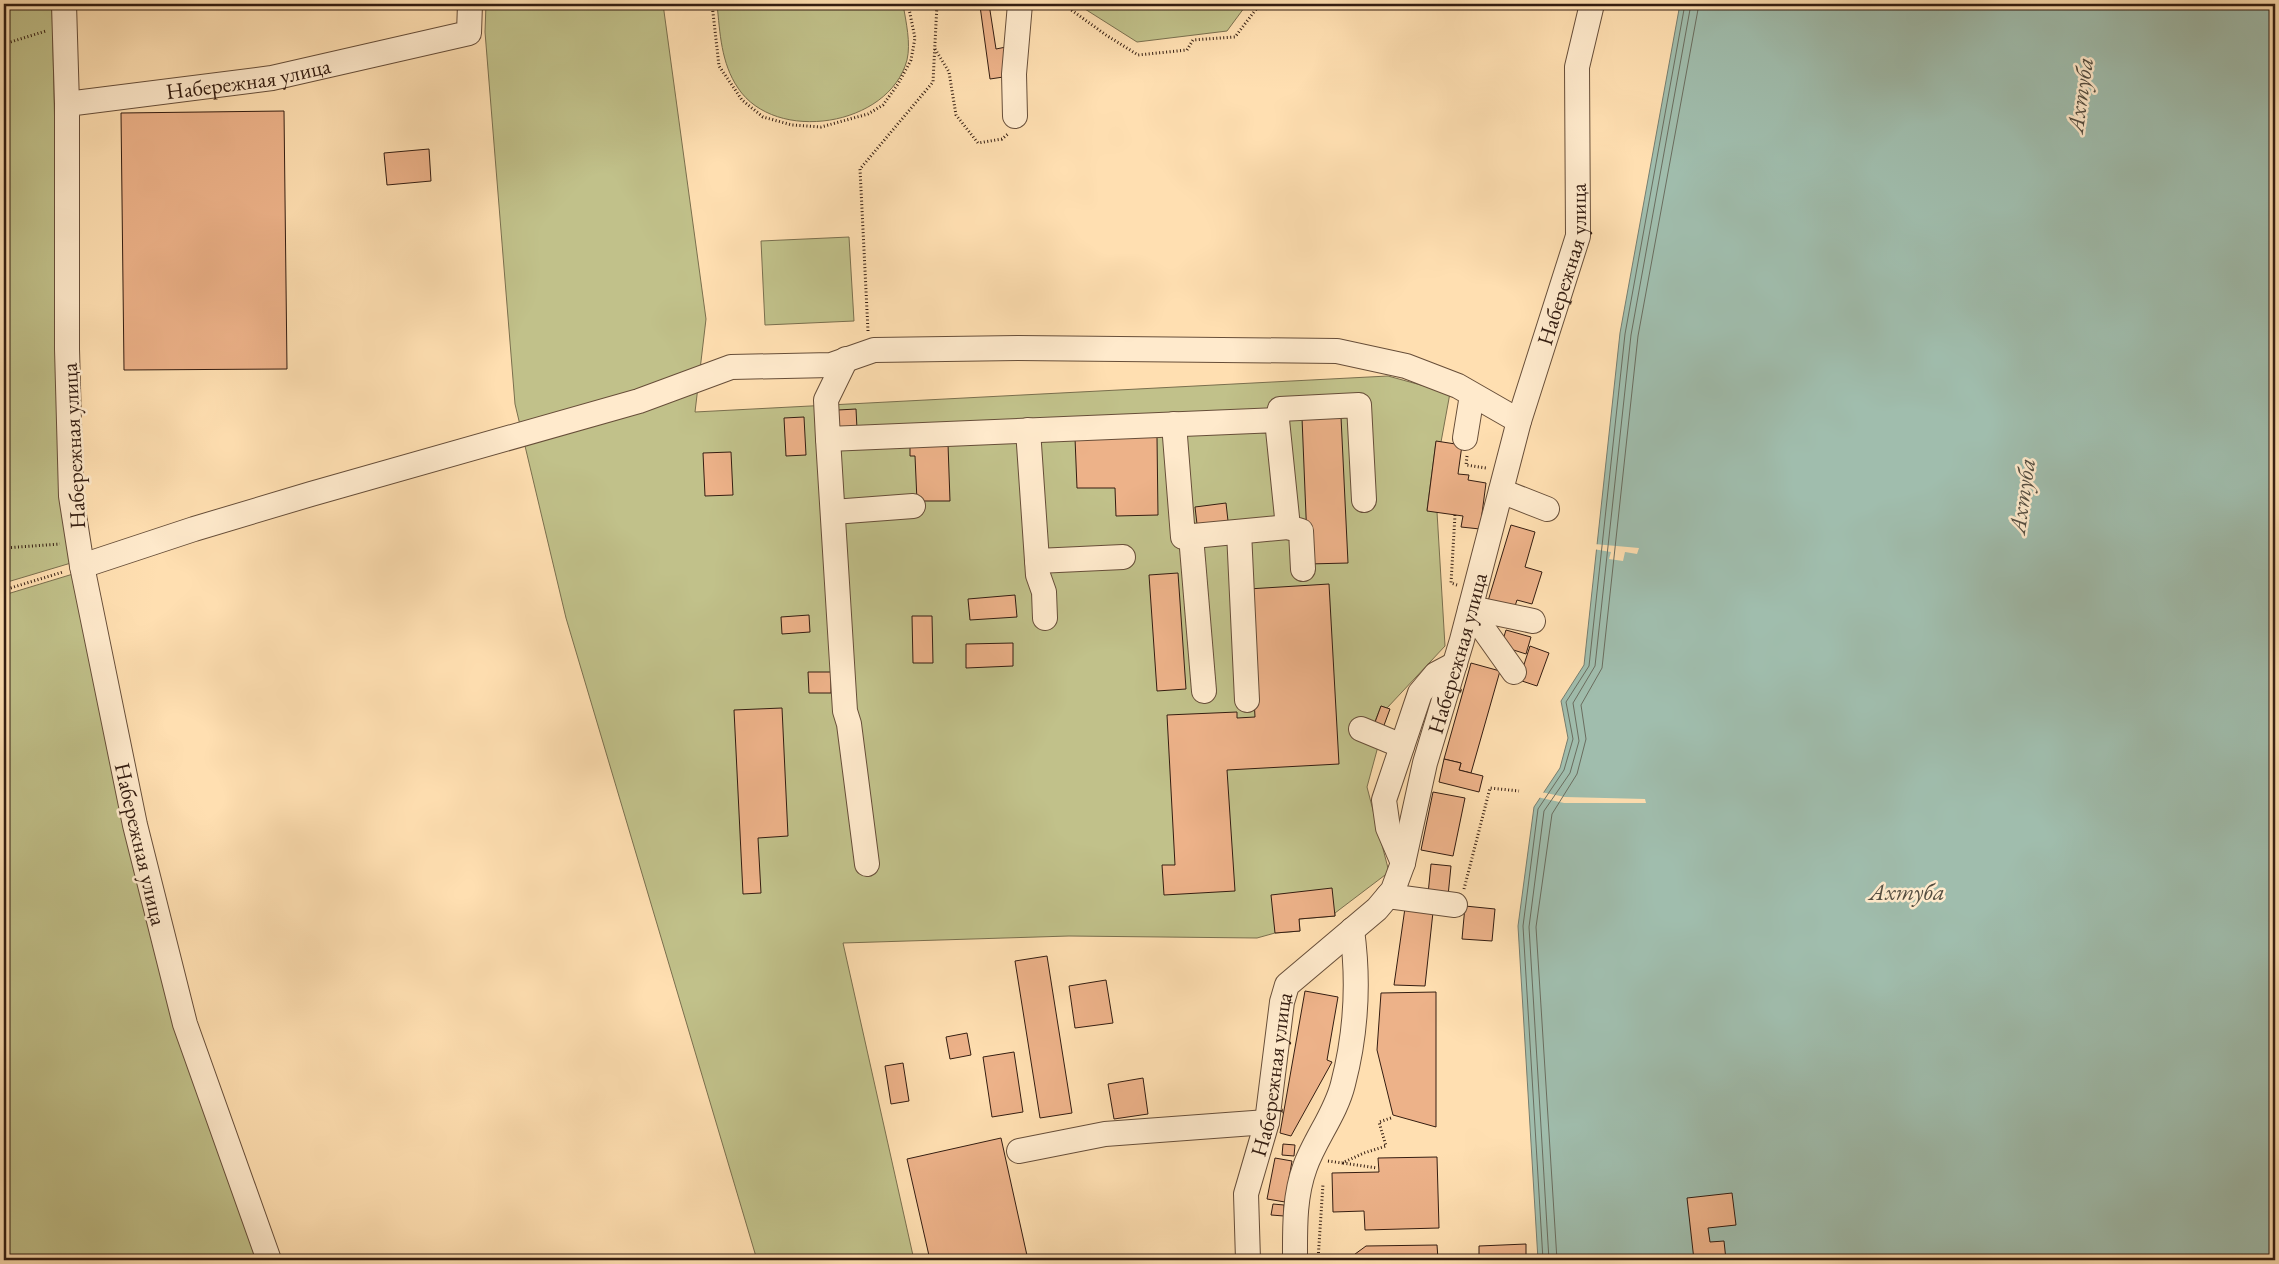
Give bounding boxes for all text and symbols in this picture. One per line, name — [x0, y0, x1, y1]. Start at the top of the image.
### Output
street label: Набережная улица — [164, 51, 334, 106]
water label: Ахтуба — [2059, 55, 2100, 137]
street label: Набережная улица — [1530, 183, 1593, 349]
street label: Набережная улица — [55, 362, 92, 530]
water label: Ахтуба — [2001, 456, 2042, 538]
street label: Набережная улица — [1421, 569, 1494, 737]
street label: Набережная улица — [108, 760, 173, 929]
water label: Ахтуба — [1867, 876, 1945, 907]
street label: Набережная улица — [1244, 988, 1299, 1160]

